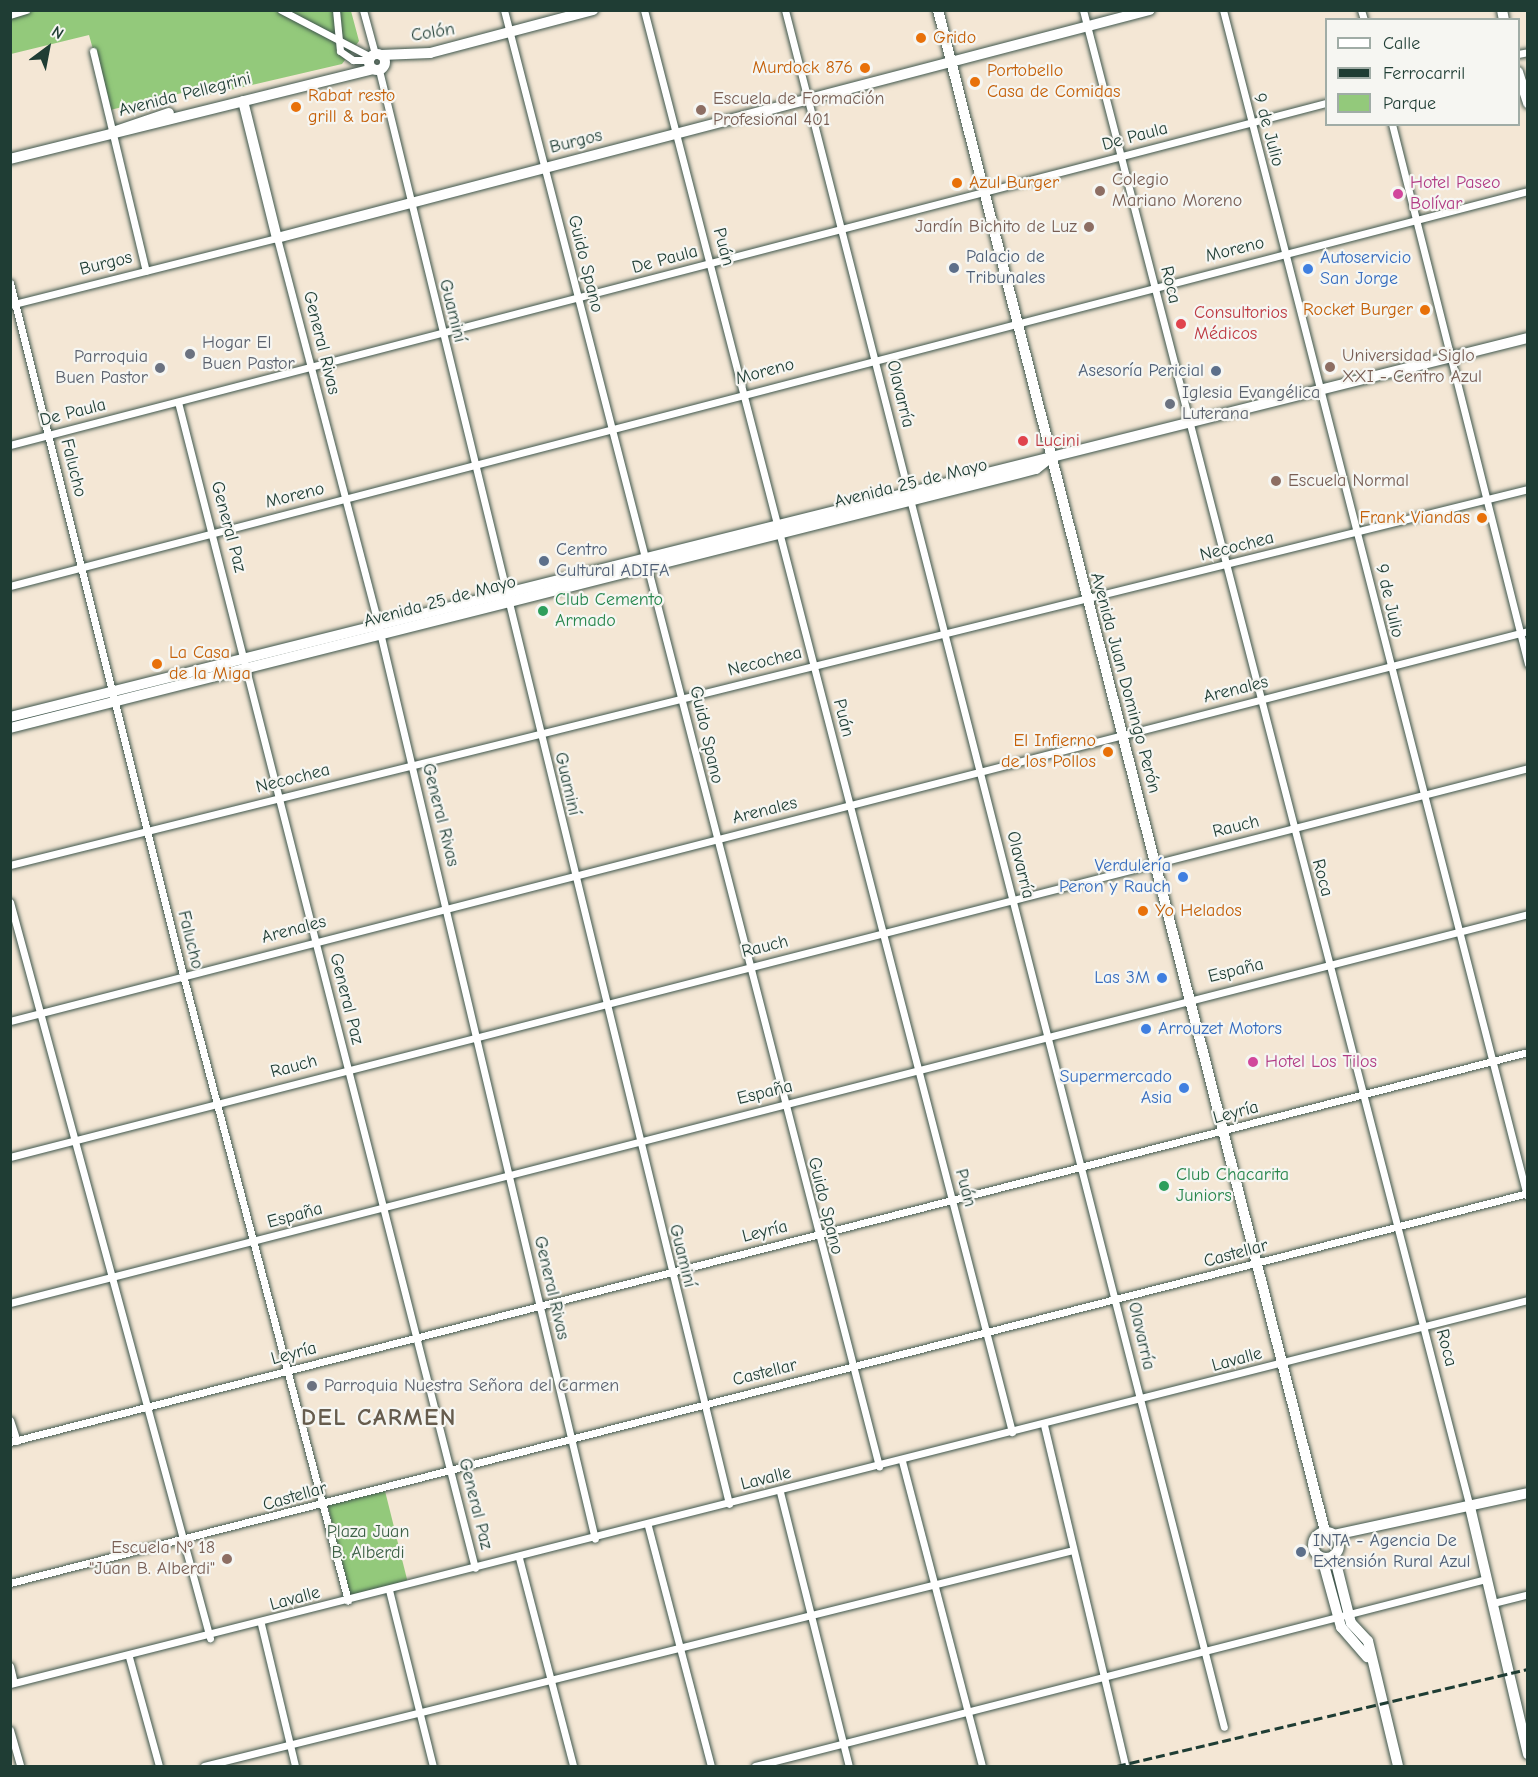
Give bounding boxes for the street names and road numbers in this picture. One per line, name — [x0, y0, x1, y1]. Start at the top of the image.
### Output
street label: Colón — [410, 19, 456, 47]
street label: Avenida Pellegrini — [117, 68, 253, 122]
street label: 9 de Julio — [1248, 91, 1288, 169]
street label: De Paula — [1100, 118, 1170, 156]
street label: Burgos — [547, 125, 605, 159]
street label: Guido Spano — [562, 213, 608, 315]
street label: Puán — [708, 226, 738, 268]
street label: Moreno — [1203, 232, 1267, 268]
street label: De Paula — [630, 241, 700, 279]
street label: Burgos — [77, 247, 135, 281]
street label: Roca — [1155, 264, 1185, 306]
street label: Guaminí — [434, 277, 470, 345]
street label: General Rivas — [298, 289, 344, 397]
street label: Moreno — [733, 354, 797, 390]
street label: Olavarría — [881, 358, 919, 430]
street label: De Paula — [38, 394, 108, 432]
street label: Falucho — [55, 436, 91, 500]
street label: Avenida 25 de Mayo — [832, 455, 990, 513]
street label: Moreno — [263, 478, 327, 514]
street label: General Paz — [205, 479, 251, 575]
street label: Necochea — [1198, 527, 1276, 567]
street label: 9 de Julio — [1370, 562, 1408, 640]
street label: Avenida Juan Domingo Perón — [1085, 570, 1165, 796]
street label: Avenida 25 de Mayo — [361, 571, 519, 633]
street label: Necochea — [726, 642, 804, 682]
street label: Arenales — [1201, 672, 1271, 708]
street label: Guido Spano — [684, 684, 728, 786]
street label: Puán — [828, 697, 858, 739]
street label: Guaminí — [549, 750, 585, 818]
street label: Necochea — [254, 759, 332, 799]
street label: General Rivas — [417, 761, 463, 869]
street label: Arenales — [730, 793, 800, 829]
street label: Rauch — [1210, 811, 1262, 843]
street label: Olavarría — [1001, 829, 1039, 901]
street label: Roca — [1307, 857, 1337, 899]
street label: Falucho — [172, 908, 208, 972]
street label: Arenales — [259, 911, 329, 949]
street label: Rauch — [739, 931, 791, 963]
street label: General Paz — [324, 951, 368, 1047]
street label: España — [1206, 954, 1266, 988]
street label: Rauch — [268, 1050, 320, 1084]
street label: España — [735, 1076, 795, 1110]
street label: Leyría — [1211, 1097, 1261, 1129]
street label: Guido Spano — [802, 1155, 848, 1257]
street label: Puán — [950, 1167, 980, 1209]
street label: España — [265, 1198, 325, 1234]
street label: Leyría — [740, 1216, 790, 1248]
street label: Guaminí — [664, 1222, 700, 1290]
street label: General Rivas — [529, 1234, 573, 1342]
street label: Castellar — [1201, 1235, 1271, 1273]
street label: Olavarría — [1123, 1300, 1159, 1372]
street label: Roca — [1431, 1327, 1461, 1369]
street label: Leyría — [269, 1338, 319, 1370]
street label: Lavalle — [1209, 1343, 1265, 1377]
street label: Castellar — [730, 1355, 800, 1391]
street label: General Paz — [453, 1456, 497, 1552]
street label: Lavalle — [738, 1462, 794, 1496]
street label: Castellar — [260, 1478, 330, 1516]
street label: Lavalle — [267, 1582, 323, 1616]

